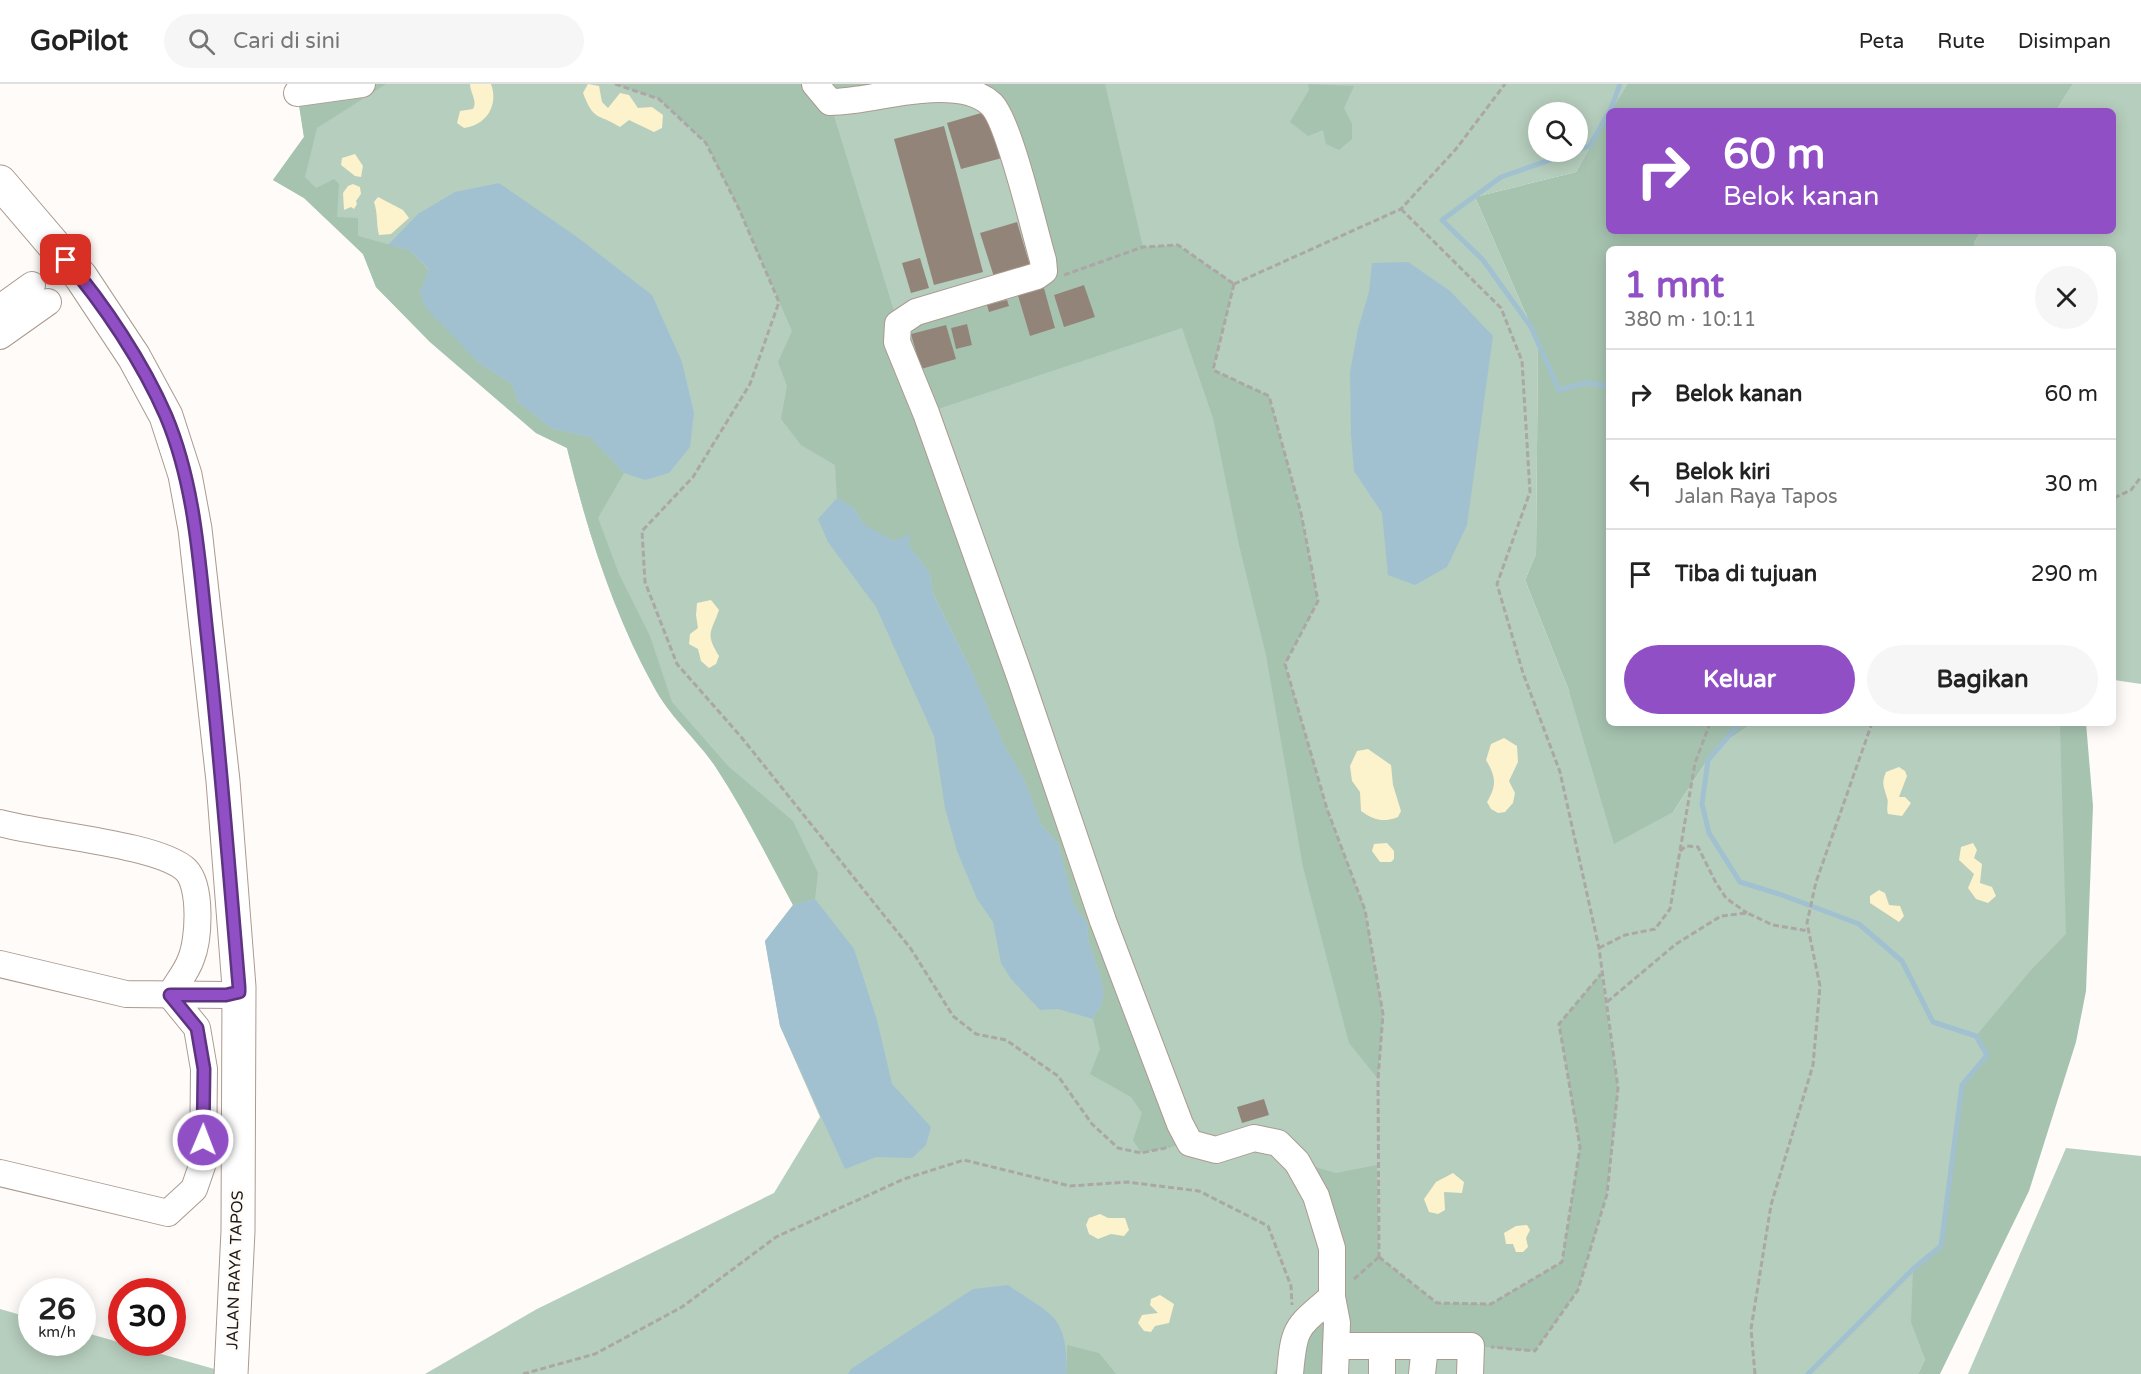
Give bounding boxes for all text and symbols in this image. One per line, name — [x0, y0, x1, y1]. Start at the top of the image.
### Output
search box — [164, 14, 584, 68]
text: GoPilot — [30, 24, 128, 58]
icon: search — [185, 25, 218, 58]
text: Cari di sini — [233, 28, 340, 54]
text: Peta — [1859, 29, 1904, 54]
text: Rute — [1937, 29, 1985, 54]
text: Disimpan — [2018, 29, 2111, 54]
map controls — [1528, 102, 1588, 162]
button: search — [1528, 102, 1588, 162]
text: 60 m — [1723, 129, 1825, 180]
icon: right — [1624, 132, 1702, 210]
text: Belok kanan — [1723, 180, 1879, 213]
pin — [40, 234, 91, 285]
icon: arrive — [49, 243, 82, 276]
text: 1 mnt — [1624, 264, 1724, 307]
button: close — [2035, 266, 2098, 329]
text: 380 m · 10:11 — [1624, 308, 1756, 332]
icon: right — [1624, 378, 1657, 411]
text: Belok kanan — [1675, 381, 1802, 407]
text: 60 m — [2044, 381, 2098, 407]
text: Belok kiri — [1675, 459, 1771, 485]
icon: left — [1624, 468, 1657, 501]
text: 30 m — [2044, 471, 2098, 497]
text: Jalan Raya Tapos — [1675, 485, 1838, 509]
icon: arrive — [1624, 558, 1657, 591]
text: Tiba di tujuan — [1675, 561, 1817, 587]
text: 290 m — [2031, 561, 2098, 587]
button: Keluar — [1624, 645, 1855, 714]
button: Bagikan — [1867, 645, 2098, 714]
position arrow — [171, 1108, 235, 1172]
street label: JALAN RAYA TAPOS — [222, 1190, 248, 1350]
speed limit sign: 30 — [108, 1278, 186, 1356]
text: 26 — [38, 1291, 76, 1328]
text: km/h — [38, 1323, 76, 1341]

